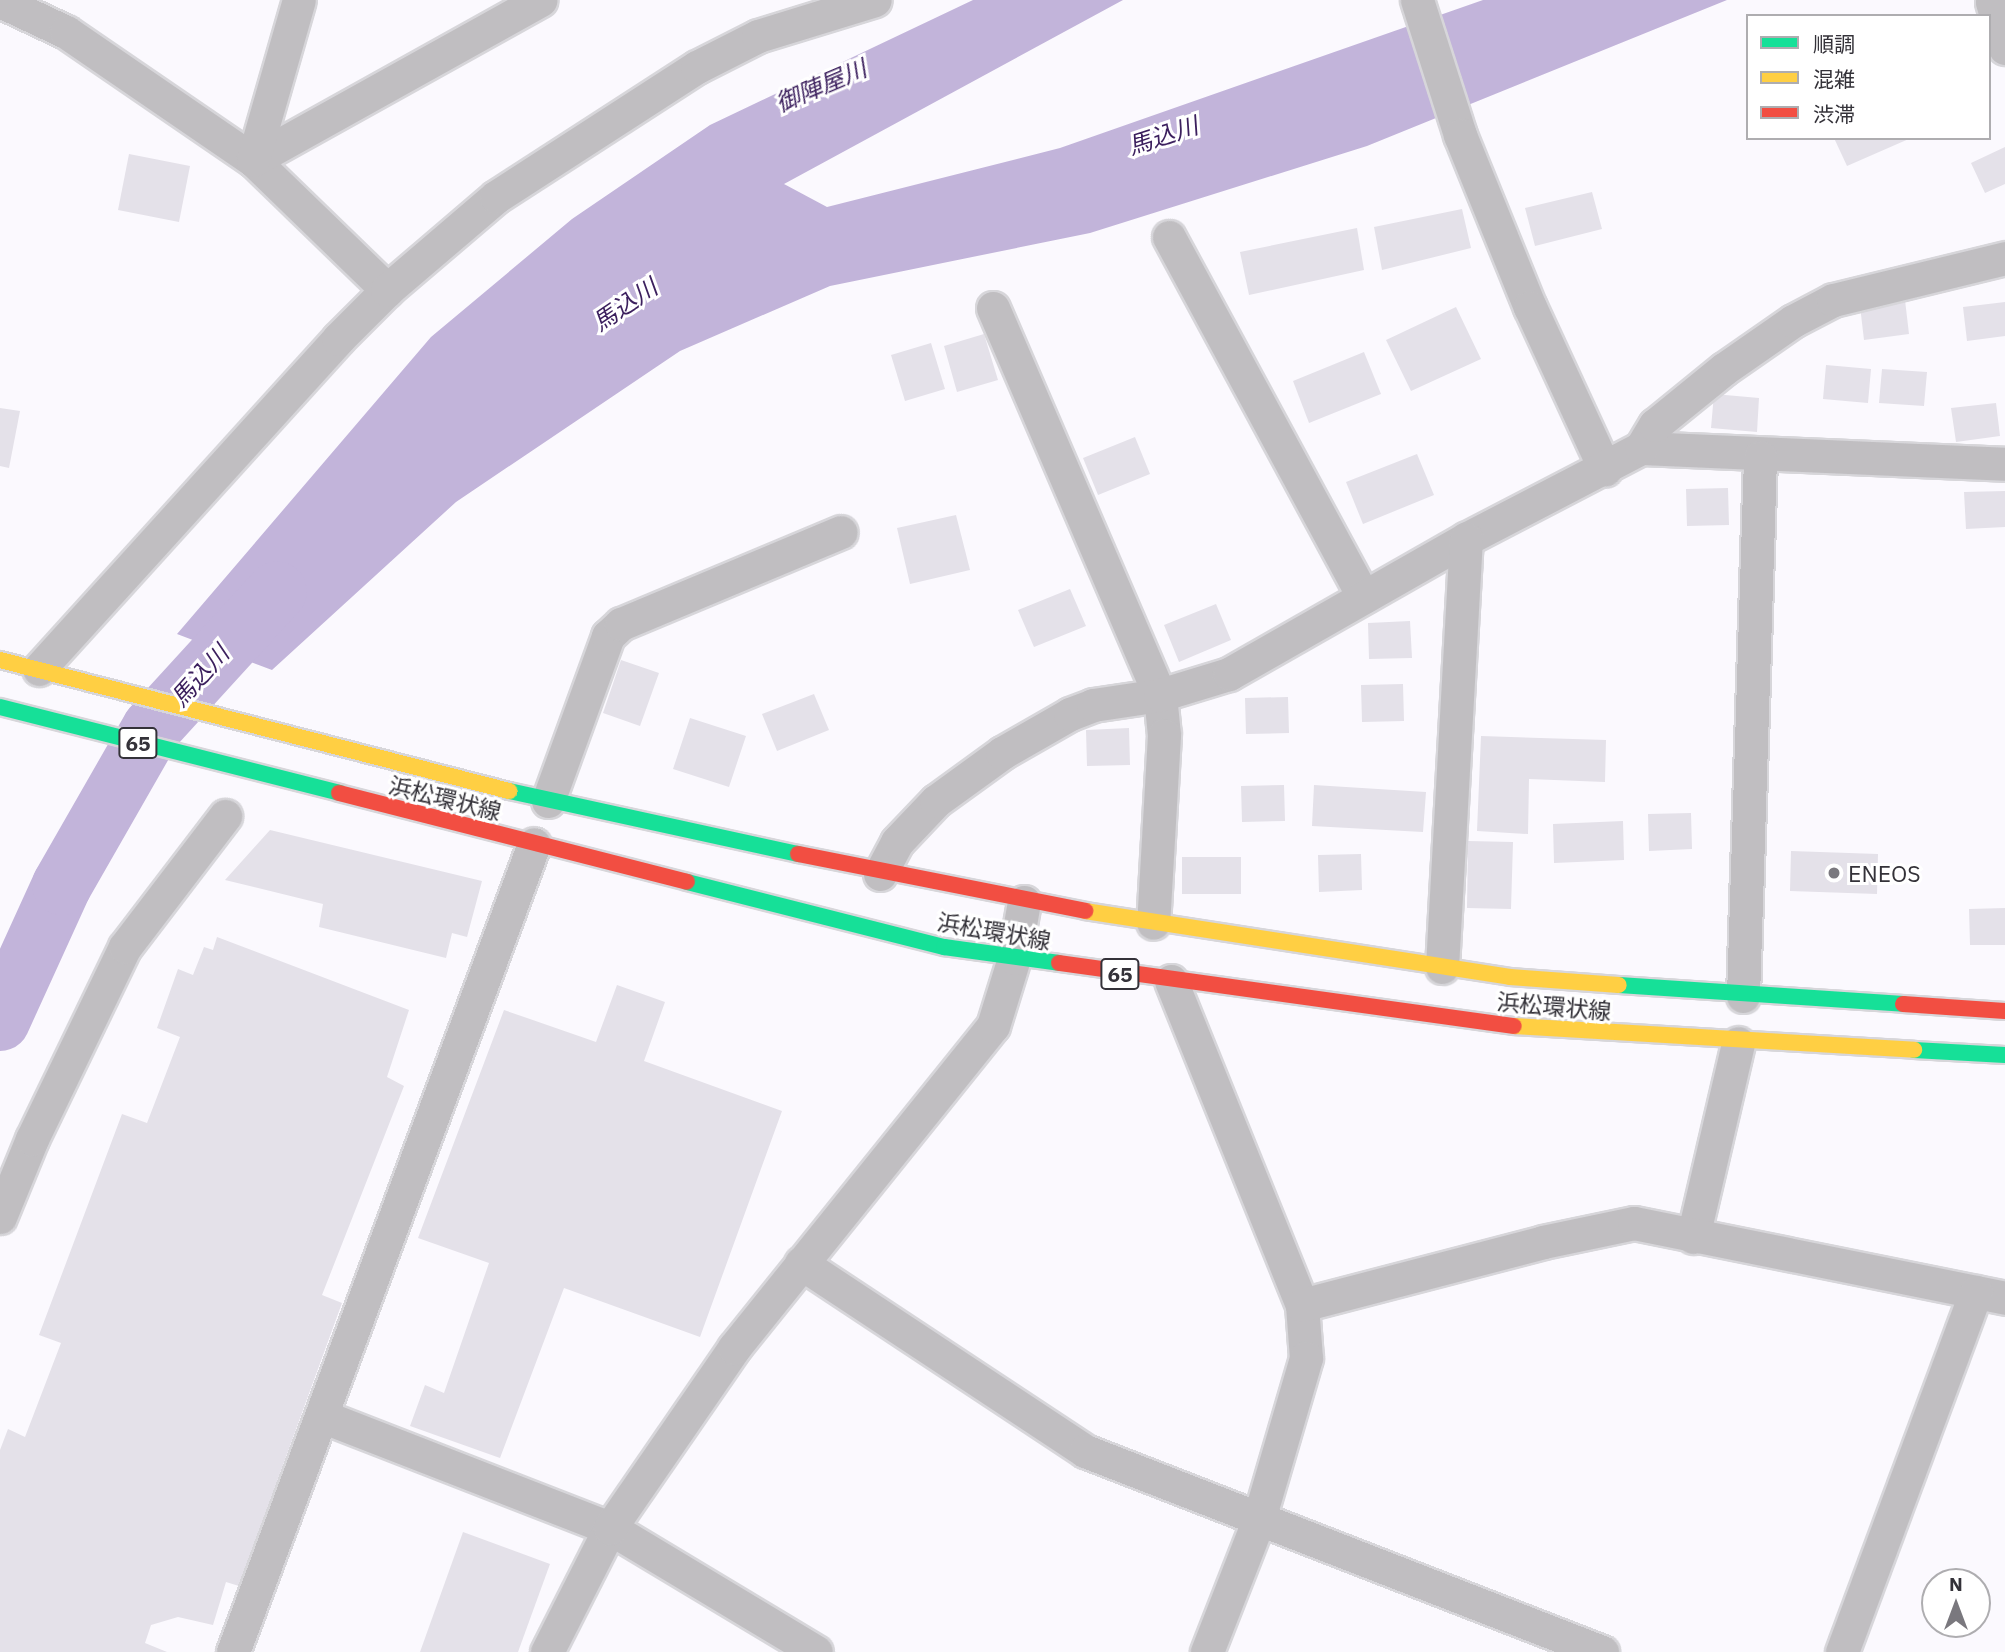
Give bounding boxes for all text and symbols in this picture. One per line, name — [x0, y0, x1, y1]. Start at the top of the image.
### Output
legend — [1746, 14, 1991, 140]
text: 順調 — [1813, 30, 1855, 58]
water label: 御陣屋川 — [771, 54, 871, 118]
text: 混雑 — [1813, 65, 1855, 93]
text: 渋滞 — [1813, 100, 1855, 128]
water label: 馬込川 — [1124, 111, 1202, 161]
water label: 馬込川 — [587, 273, 663, 337]
water label: 馬込川 — [165, 640, 235, 712]
road number: 65 — [117, 726, 159, 760]
street label: 浜松環状線 — [386, 771, 504, 825]
place label: ENEOS — [1848, 859, 1921, 887]
marker: ENEOS — [1826, 865, 1842, 881]
street label: 浜松環状線 — [935, 907, 1053, 955]
road number: 65 — [1099, 956, 1141, 992]
street label: 浜松環状線 — [1496, 987, 1612, 1025]
north arrow — [1921, 1568, 1991, 1638]
text: N — [1949, 1572, 1963, 1596]

